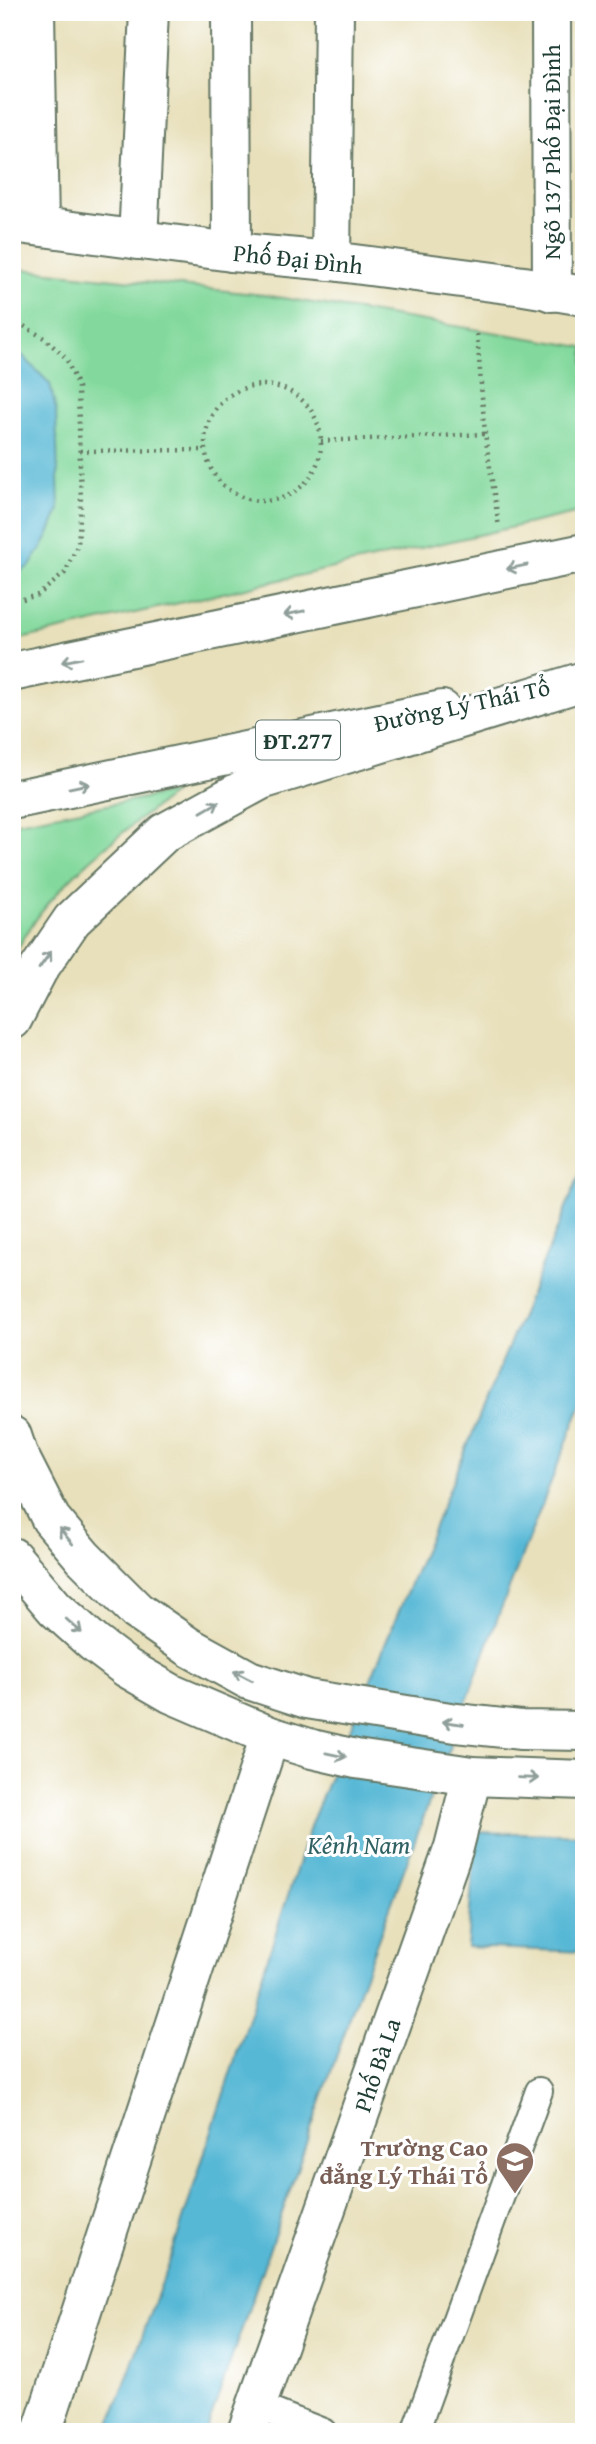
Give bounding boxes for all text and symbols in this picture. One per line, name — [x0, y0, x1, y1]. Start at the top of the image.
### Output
street label: Ngõ 137 Phố Đại Đình — [534, 44, 569, 260]
street label: Phố Đại Đình — [231, 235, 365, 283]
one-way arrow — [506, 560, 529, 574]
one-way arrow — [283, 607, 306, 621]
one-way arrow — [61, 654, 84, 668]
street label: Đường Lý Thái Tổ — [371, 669, 553, 741]
road number: ĐT.277 — [256, 720, 340, 760]
one-way arrow — [67, 778, 90, 792]
one-way arrow — [199, 800, 219, 814]
one-way arrow — [38, 951, 52, 970]
one-way arrow — [58, 1528, 73, 1546]
one-way arrow — [65, 1617, 82, 1634]
one-way arrow — [233, 1668, 254, 1682]
one-way arrow — [442, 1716, 465, 1729]
one-way arrow — [324, 1748, 347, 1762]
one-way arrow — [516, 1771, 539, 1785]
water label: Kênh Nam — [306, 1825, 411, 1864]
street label: Phố Bà La — [345, 2013, 410, 2117]
place label: Trường Cao đẳng Lý Thái Tổ — [319, 2130, 488, 2193]
school or university icon: Trường Cao đẳng Lý Thái Tổ — [494, 2140, 536, 2195]

